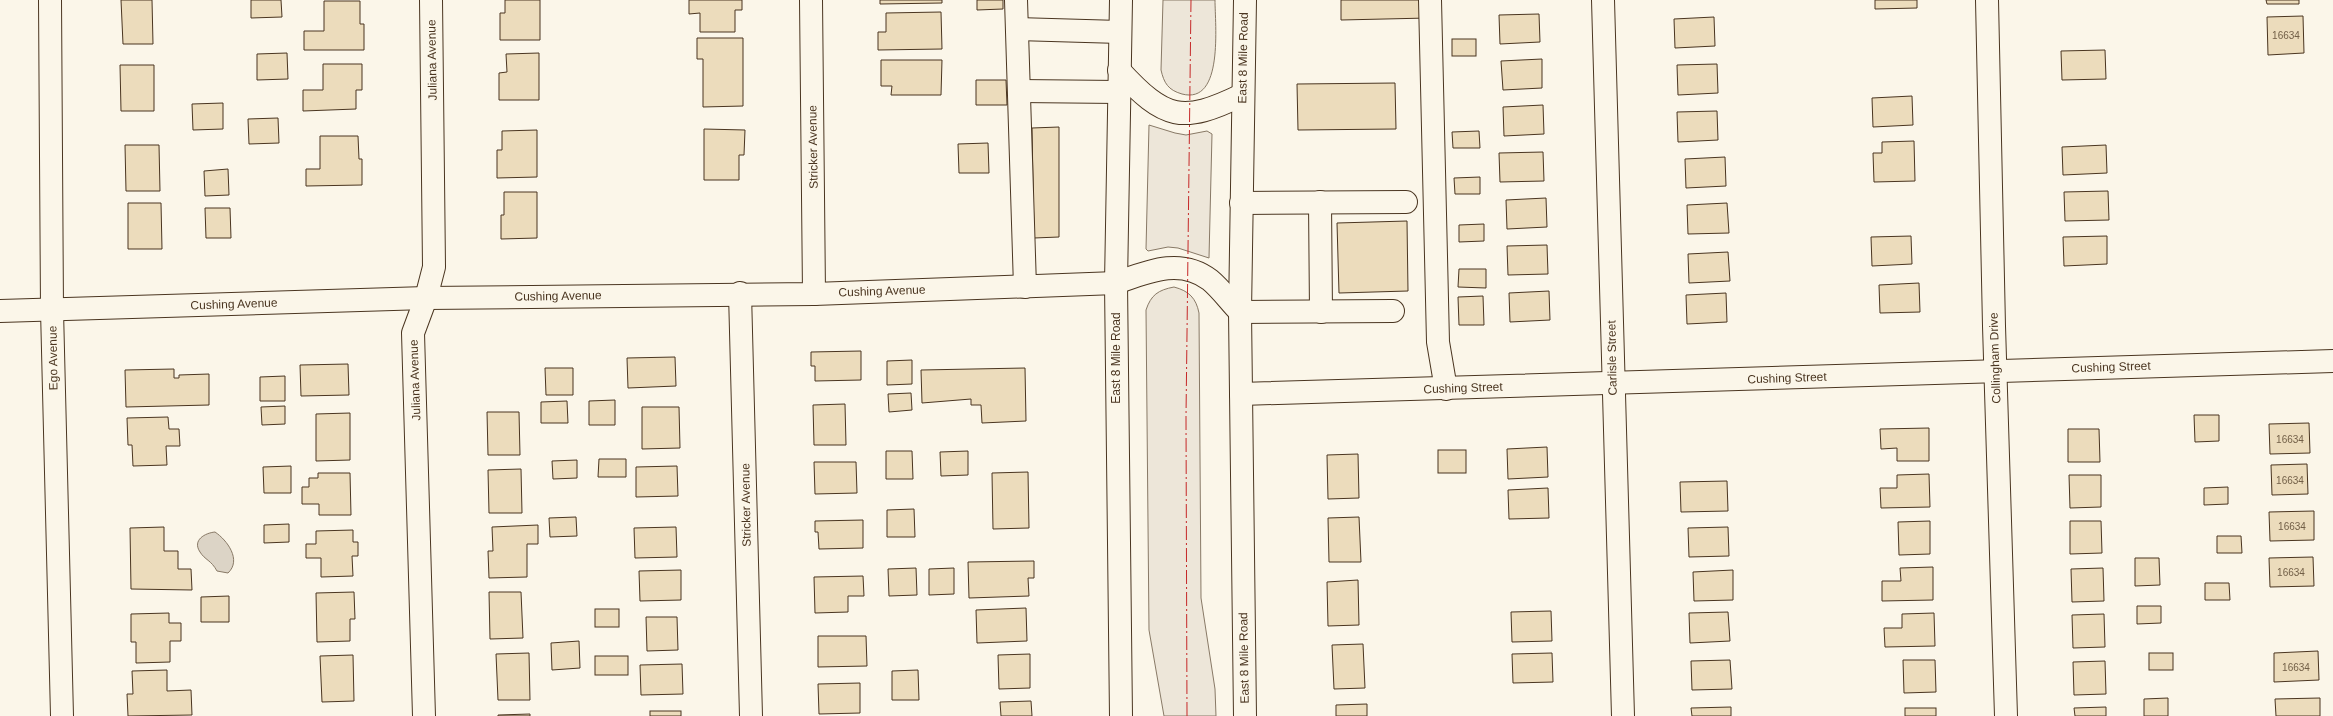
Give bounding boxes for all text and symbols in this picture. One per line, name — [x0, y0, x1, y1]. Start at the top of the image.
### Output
street label: East 8 Mile Road — [1235, 12, 1251, 104]
street label: Juliana Avenue — [424, 19, 440, 101]
house number: 16634 — [2272, 30, 2300, 41]
street label: Stricker Avenue — [805, 105, 821, 189]
street label: Cushing Avenue — [838, 282, 926, 300]
street label: Cushing Avenue — [514, 288, 602, 304]
street label: Cushing Avenue — [190, 295, 278, 313]
street label: East 8 Mile Road — [1109, 312, 1123, 404]
street label: Collingham Drive — [1986, 312, 2004, 404]
street label: Carlisle Street — [1604, 320, 1620, 396]
street label: Ego Avenue — [45, 325, 61, 390]
street label: Juliana Avenue — [407, 339, 423, 421]
street label: Cushing Street — [2071, 359, 2152, 375]
street label: Cushing Street — [1747, 370, 1828, 386]
street label: Cushing Street — [1423, 380, 1504, 396]
house number: 16634 — [2276, 434, 2304, 445]
street label: Stricker Avenue — [738, 463, 754, 547]
house number: 16634 — [2276, 475, 2304, 486]
house number: 16634 — [2278, 521, 2306, 532]
house number: 16634 — [2277, 567, 2305, 578]
street label: East 8 Mile Road — [1236, 612, 1252, 704]
house number: 16634 — [2282, 662, 2310, 673]

